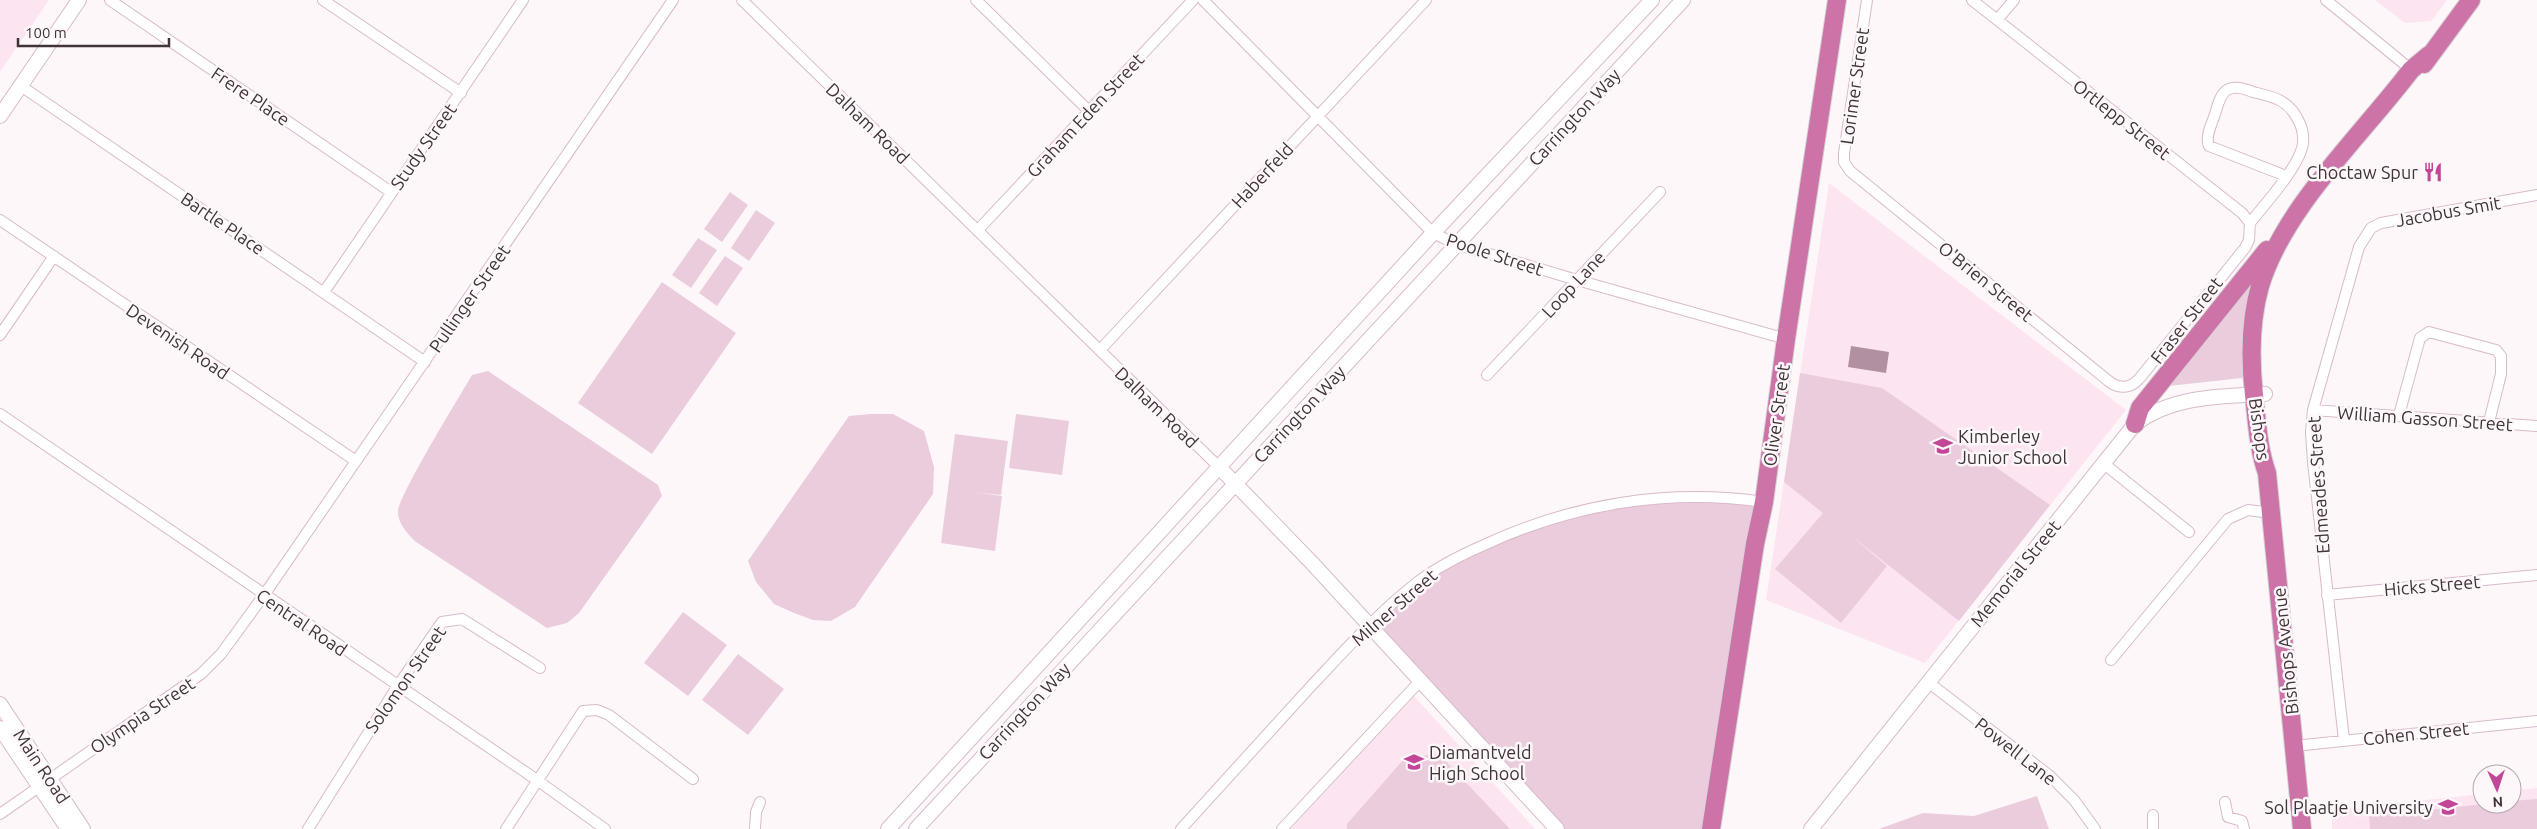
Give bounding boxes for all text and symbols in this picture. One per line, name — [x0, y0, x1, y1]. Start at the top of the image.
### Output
scale bar — [18, 15, 169, 47]
text: 100 m — [25, 24, 67, 41]
street label: Lorimer Street — [1836, 26, 1872, 146]
street label: Graham Eden Street — [1022, 49, 1148, 181]
street label: Frere Place — [208, 63, 294, 129]
street label: Carrington Way — [1524, 64, 1624, 170]
street label: Ortlepp Street — [2069, 75, 2175, 163]
street label: Dalham Road — [822, 79, 914, 167]
street label: Study Street — [386, 99, 460, 193]
street label: Haberfeld — [1227, 139, 1297, 211]
restaurant icon: Choctaw Spur — [2422, 161, 2444, 183]
place label: Choctaw Spur — [2306, 162, 2418, 182]
street label: Bartle Place — [177, 188, 269, 258]
street label: Jacobus Smit — [2394, 192, 2502, 230]
street label: Poole Street — [1444, 229, 1546, 279]
street label: O'Brien Street — [1935, 237, 2037, 325]
street label: Pullinger Street — [424, 240, 514, 356]
street label: Loop Lane — [1537, 247, 1609, 321]
street label: Fraser Street — [2146, 273, 2226, 367]
street label: Devenish Road — [123, 299, 233, 383]
street label: Carrington Way — [1249, 361, 1349, 467]
street label: Dalham Road — [1111, 363, 1203, 451]
street label: Oliver Street — [1759, 363, 1793, 467]
street label: Bishops — [2246, 397, 2274, 462]
street label: William Gasson Street — [2336, 402, 2514, 434]
street label: Edmeades Street — [2303, 416, 2333, 554]
place label: Kimberley Junior School — [1958, 426, 2067, 467]
school or university icon: Kimberley Junior School — [1932, 435, 1954, 457]
street label: Memorial Street — [1966, 516, 2064, 630]
street label: Milner Street — [1347, 565, 1441, 649]
street label: Hicks Street — [2383, 571, 2481, 599]
street label: Central Road — [253, 584, 351, 660]
street label: Bishops Avenue — [2268, 587, 2302, 715]
street label: Solomon Street — [361, 622, 449, 736]
street label: Carrington Way — [974, 658, 1074, 764]
street label: Olympia Street — [86, 673, 198, 757]
street label: Powell Lane — [1972, 713, 2060, 789]
street label: Cohen Street — [2362, 717, 2470, 749]
street label: Main Road — [10, 725, 74, 807]
place label: Diamantveld High School — [1429, 742, 1531, 783]
school or university icon: Diamantveld High School — [1403, 751, 1425, 773]
north arrow — [2472, 764, 2522, 814]
text: N — [2492, 794, 2503, 810]
school or university icon: Sol Plaatje University — [2437, 796, 2459, 818]
place label: Sol Plaatje University — [2264, 797, 2433, 817]

